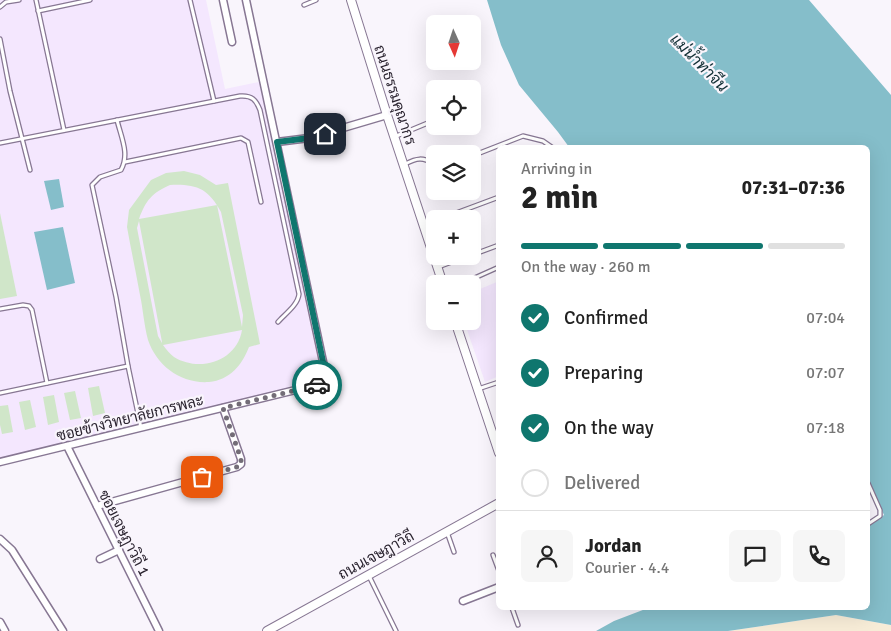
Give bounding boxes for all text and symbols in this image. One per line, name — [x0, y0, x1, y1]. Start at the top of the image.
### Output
north arrow — [426, 15, 481, 70]
map controls — [426, 15, 481, 330]
water label: แม่น้ำท่าจีน — [666, 26, 736, 96]
street label: ถนนธรรมคุณากร — [368, 43, 420, 148]
button: locate — [426, 80, 481, 135]
pin — [304, 113, 346, 155]
icon: home — [311, 120, 339, 148]
button: layers — [426, 145, 481, 200]
text: Arriving in — [521, 159, 592, 179]
text: 07:31–07:36 — [742, 176, 845, 200]
text: 2 min — [521, 178, 598, 217]
button: + — [426, 210, 481, 265]
text: On the way · 260 m — [521, 257, 651, 277]
button: − — [426, 275, 481, 330]
icon: check — [521, 304, 549, 332]
text: Confirmed — [564, 306, 648, 330]
text: 07:04 — [806, 308, 845, 328]
icon: check — [521, 359, 549, 387]
courier — [292, 360, 342, 410]
text: Preparing — [564, 361, 643, 385]
text: 07:07 — [806, 363, 845, 383]
icon: car — [303, 371, 331, 399]
street label: ซอยข้างวิทยาลัยการพละ — [54, 390, 205, 445]
icon: check — [521, 414, 549, 442]
text: On the way — [564, 416, 654, 440]
text: 07:18 — [806, 418, 845, 438]
pin — [181, 456, 223, 498]
icon: bag — [188, 463, 216, 491]
text: Delivered — [564, 471, 640, 495]
street label: ซอยเจษฎาวิถี 1 — [94, 487, 154, 579]
street label: ถนนเจษฎาวิถี — [334, 526, 418, 584]
button: person — [521, 530, 573, 582]
button: chat — [729, 530, 781, 582]
button: phone — [793, 530, 845, 582]
text: Jordan — [585, 534, 642, 558]
text: Courier · 4.4 — [585, 558, 669, 578]

